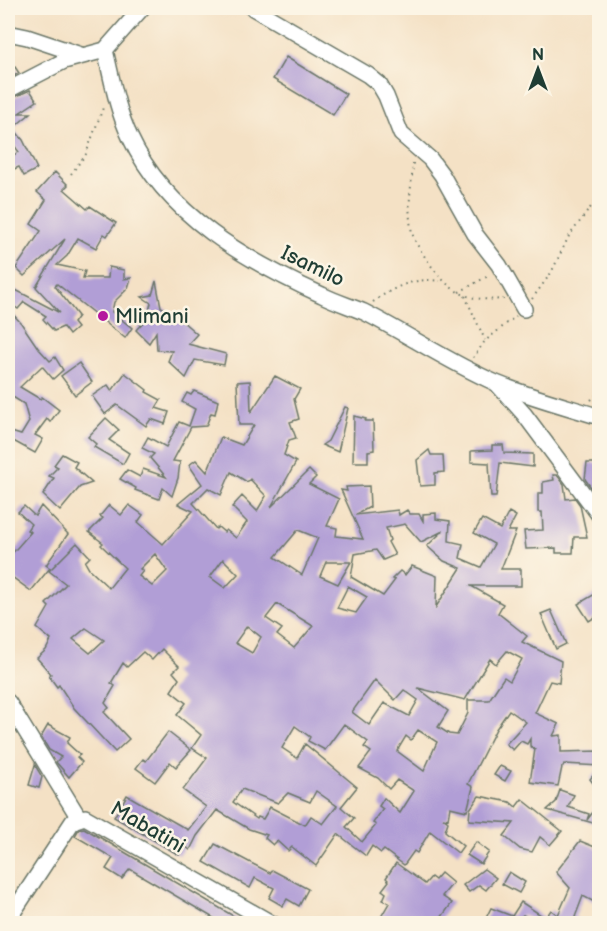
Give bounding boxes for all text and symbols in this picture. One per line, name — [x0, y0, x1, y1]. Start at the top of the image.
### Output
north arrow — [508, 39, 568, 99]
text: N — [532, 46, 544, 65]
street label: Isamilo — [277, 240, 349, 293]
place label: Mlimani — [115, 304, 189, 329]
marker: Mlimani — [96, 309, 110, 323]
street label: Mabatini — [106, 796, 189, 859]

